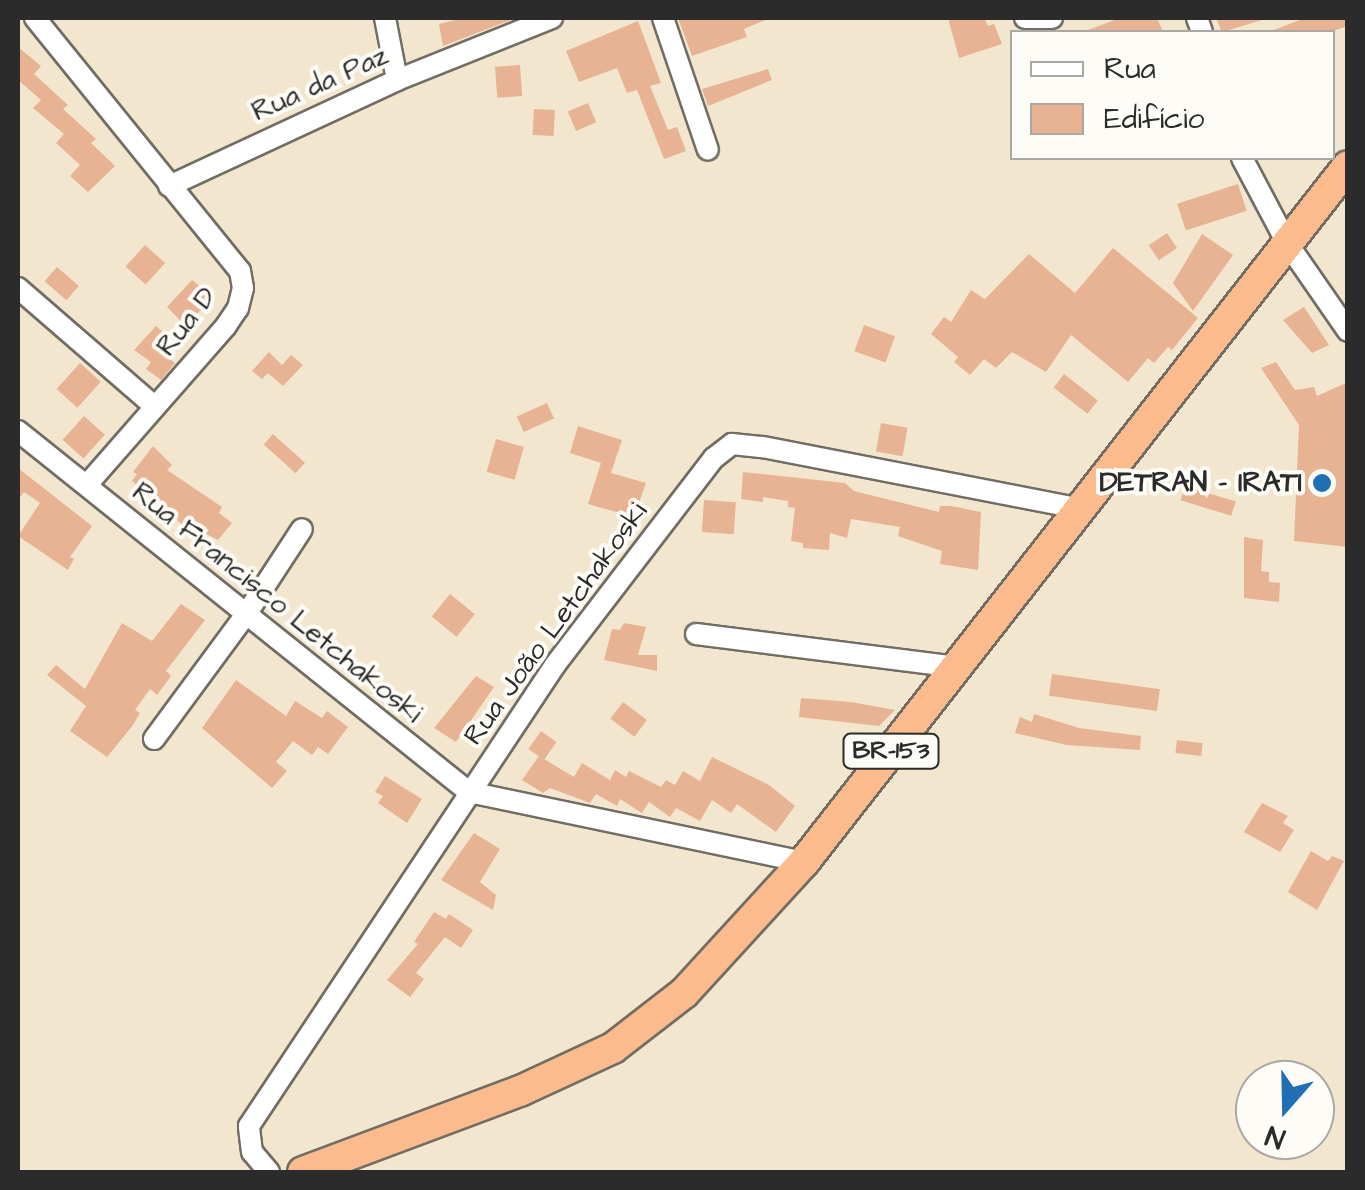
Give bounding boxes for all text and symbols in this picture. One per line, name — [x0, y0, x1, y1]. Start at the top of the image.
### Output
legend — [1010, 30, 1335, 160]
street label: Rua da Paz — [247, 39, 393, 129]
text: Rua — [1104, 48, 1156, 90]
text: Edifício — [1104, 98, 1204, 140]
street label: Rua D — [150, 281, 224, 363]
place label: DETRAN - IRATI — [1099, 466, 1302, 500]
marker: DETRAN - IRATI — [1311, 472, 1333, 494]
street label: Rua Francisco Letchakoski — [125, 476, 429, 730]
street label: Rua João Letchakoski — [457, 496, 655, 752]
road number: BR-153 — [841, 731, 941, 771]
north arrow — [1235, 1060, 1335, 1160]
text: N — [1260, 1115, 1290, 1158]

